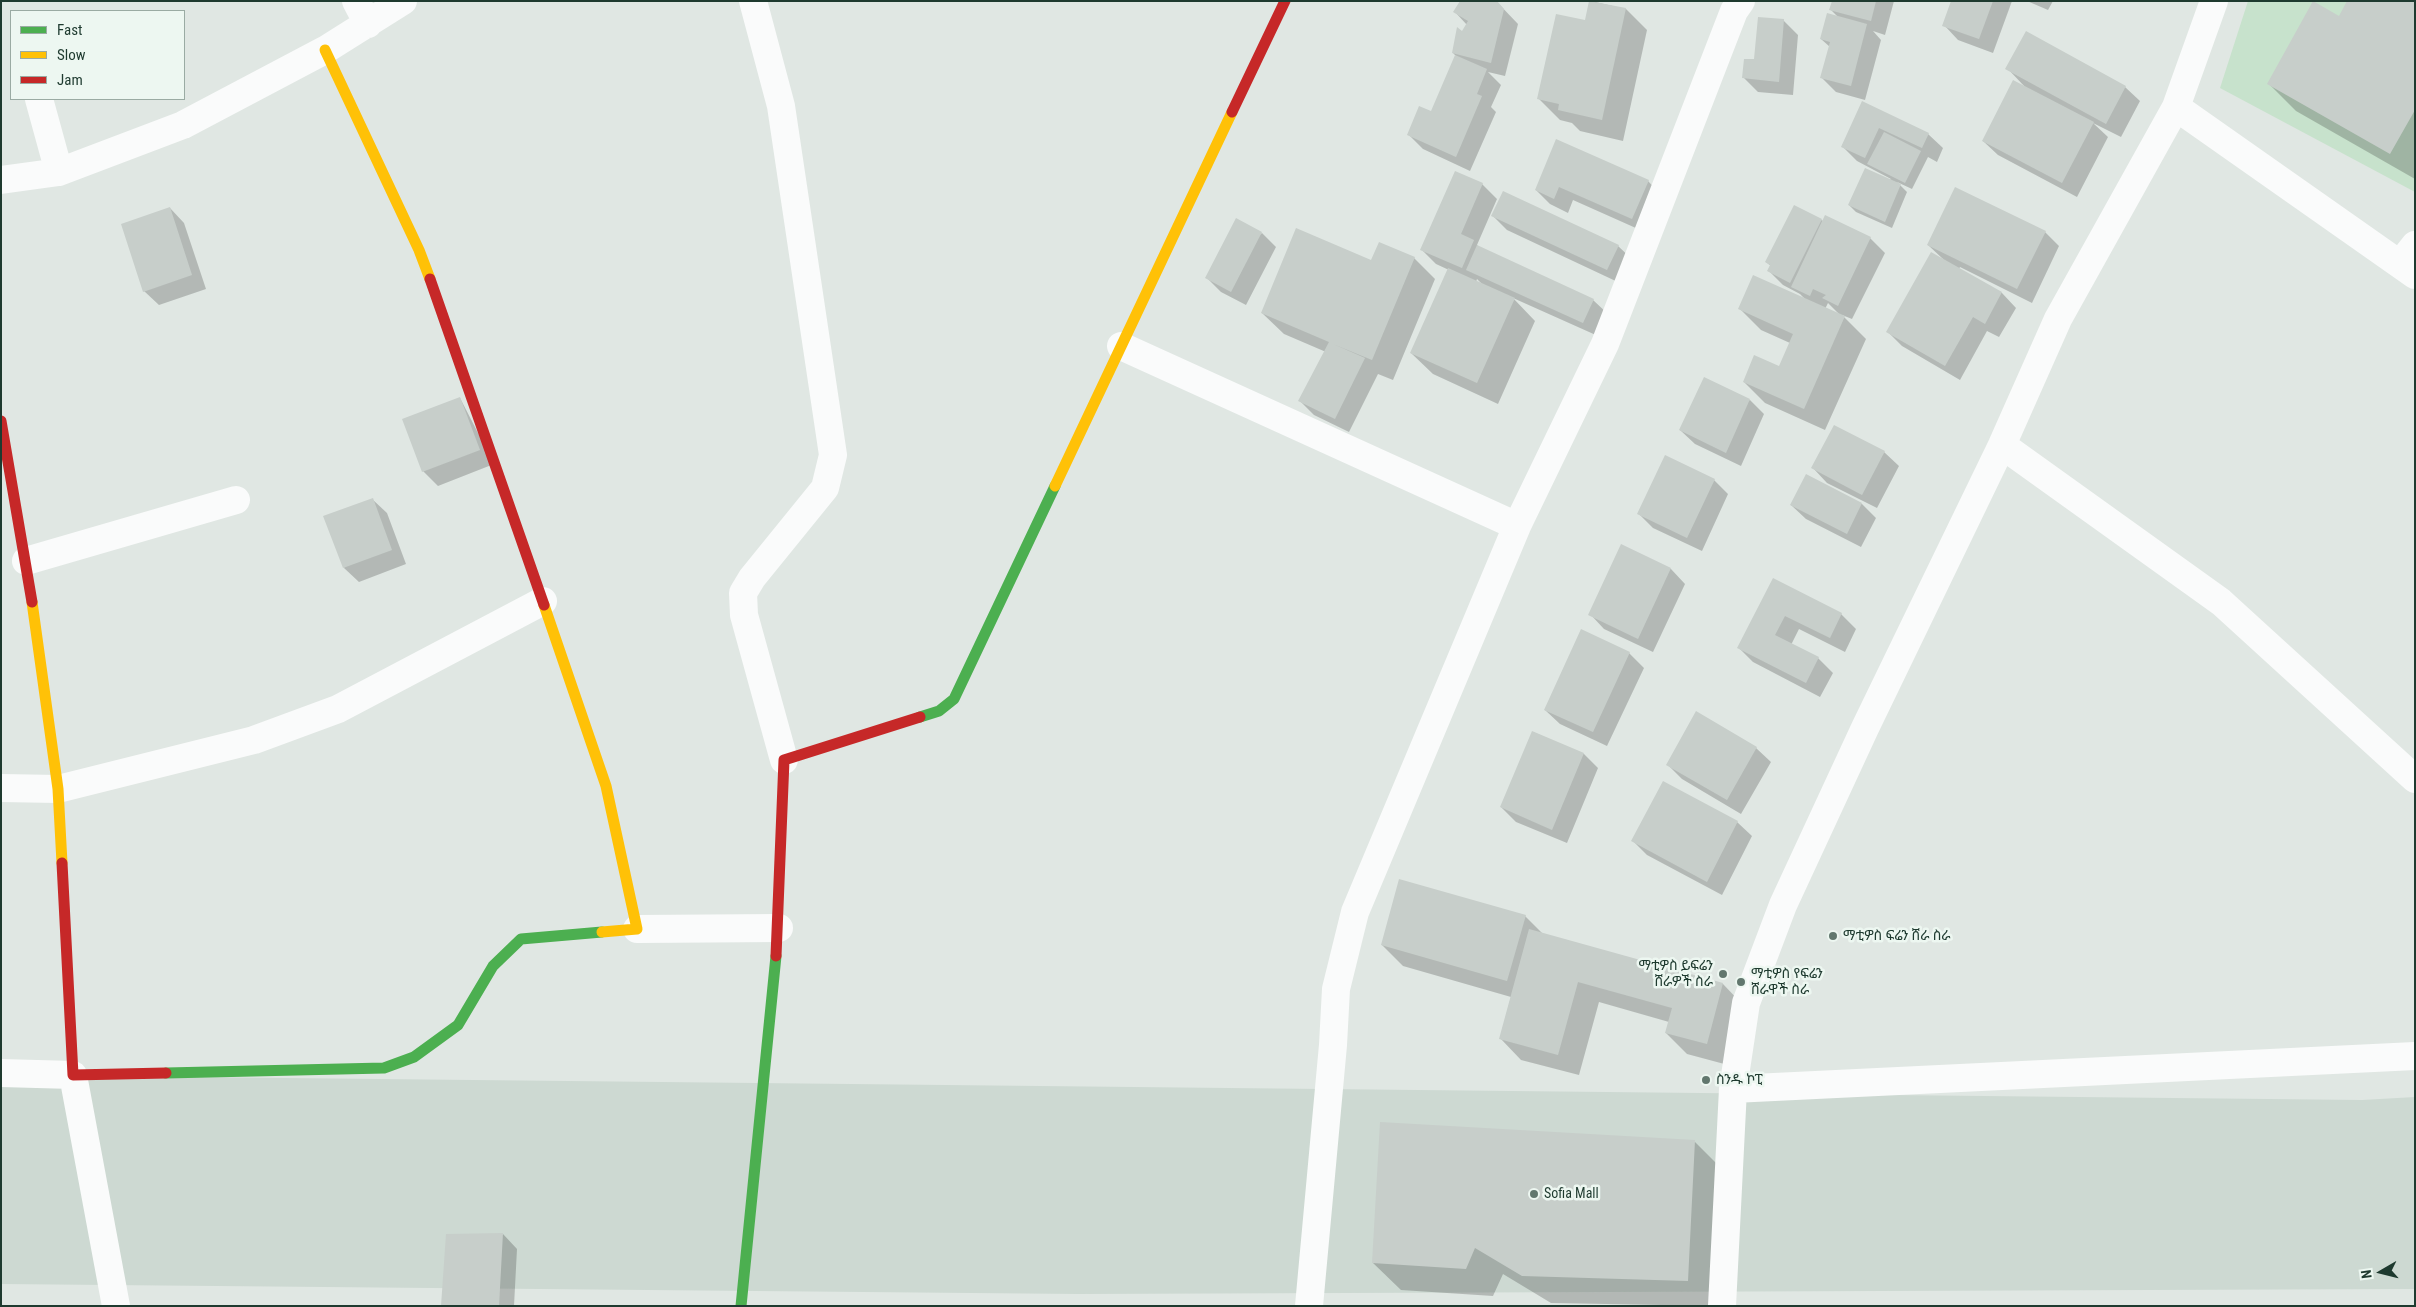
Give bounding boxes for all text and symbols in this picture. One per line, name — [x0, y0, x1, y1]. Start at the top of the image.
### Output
legend — [10, 10, 185, 100]
text: Fast — [57, 21, 82, 39]
text: Slow — [57, 46, 86, 64]
text: Jam — [57, 71, 83, 89]
place label: ማቲዎስ ፍሬን ሸራ ስራ — [1843, 928, 1951, 944]
marker: ማቲዎስ ፍሬን ሸራ ስራ — [1827, 930, 1839, 942]
place label: ማቲዎስ ይፍሬን ሸራዎች ስራ — [1638, 958, 1713, 990]
place label: ማቲዎስ የፍሬን ሸራዋች ስራ — [1751, 966, 1823, 999]
marker: ማቲዎስ ይፍሬን ሸራዎች ስራ — [1717, 968, 1729, 980]
marker: ማቲዎስ የፍሬን ሸራዋች ስራ — [1735, 976, 1747, 988]
place label: ስንዱ ኮፒ — [1716, 1072, 1763, 1088]
marker: ስንዱ ኮፒ — [1700, 1074, 1712, 1086]
place label: Sofia Mall — [1544, 1186, 1599, 1202]
marker: Sofia Mall — [1528, 1188, 1540, 1200]
north arrow — [2356, 1247, 2406, 1297]
text: N — [2358, 1269, 2375, 1279]

